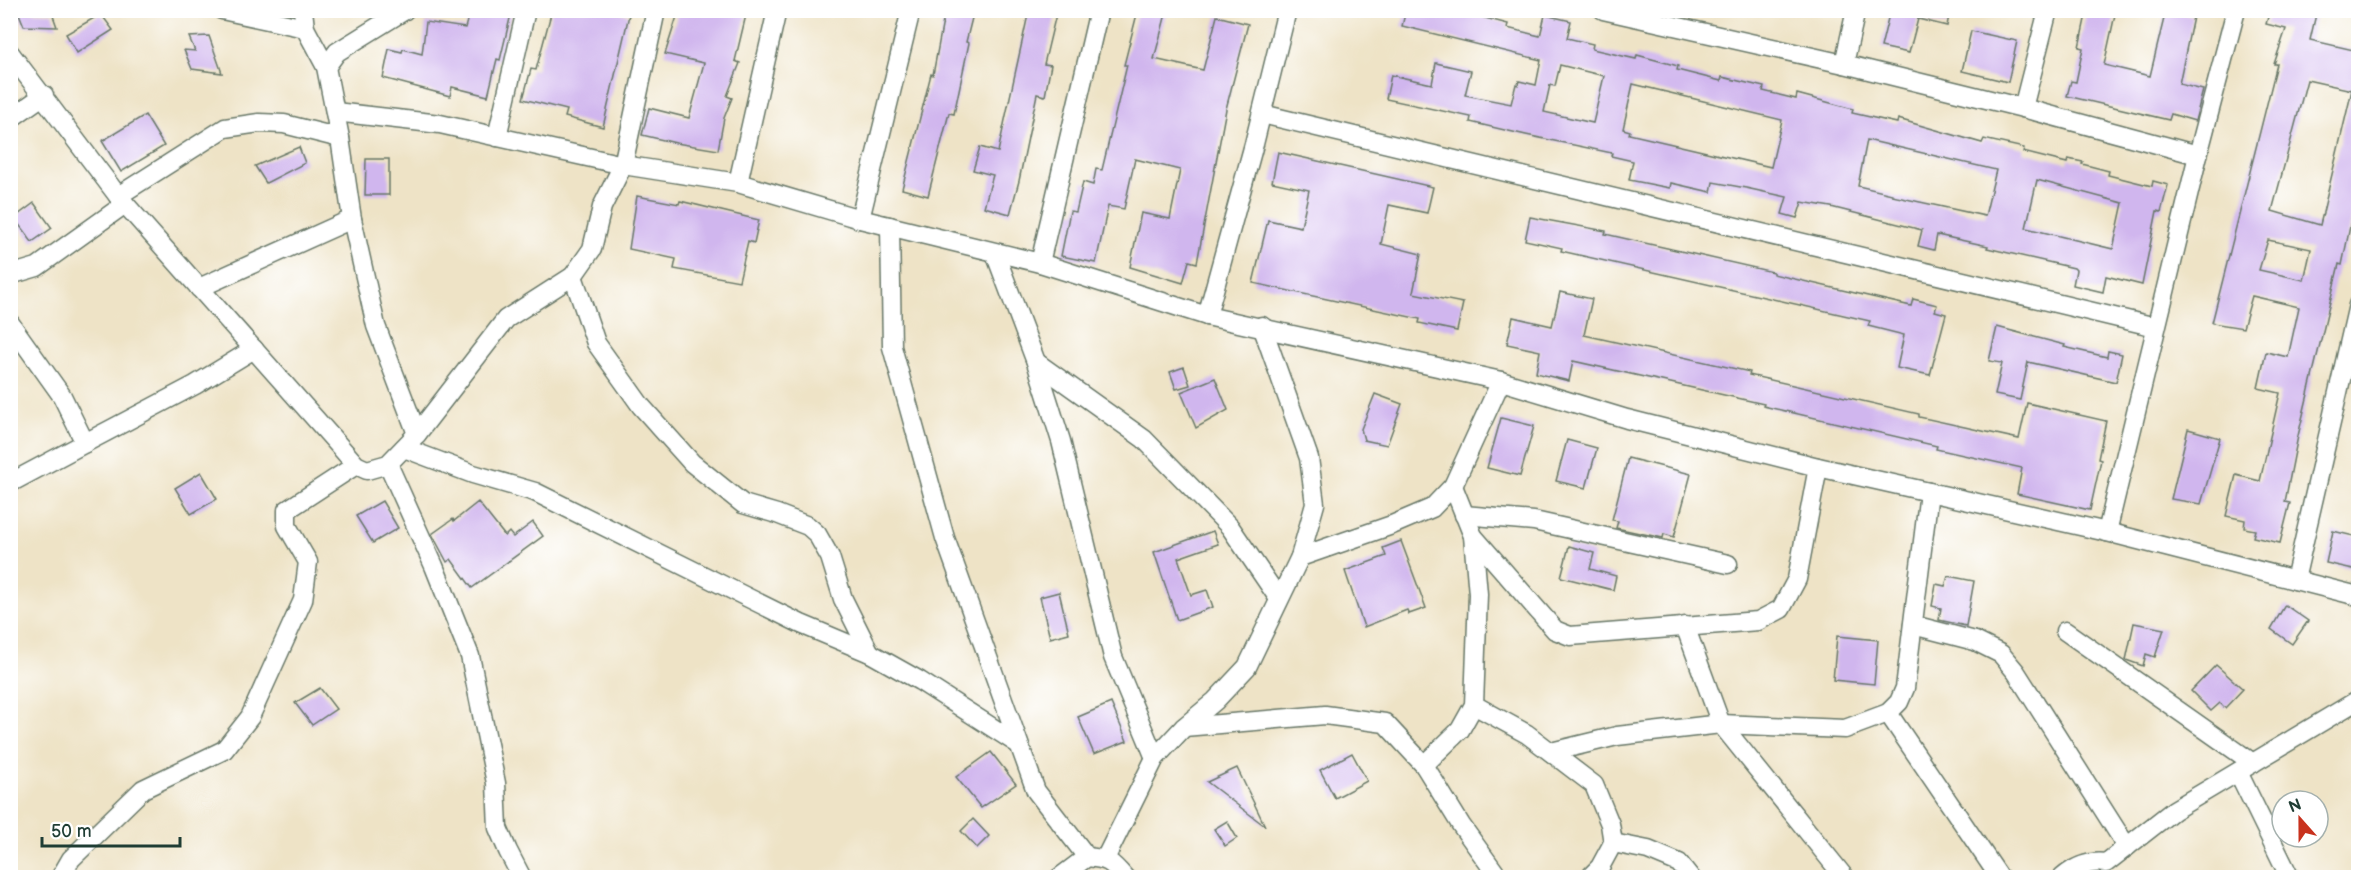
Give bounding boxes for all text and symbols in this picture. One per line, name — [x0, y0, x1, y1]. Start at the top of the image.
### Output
north arrow — [2270, 789, 2330, 849]
text: N — [2286, 795, 2304, 817]
scale bar — [42, 810, 180, 848]
text: 50 m — [51, 821, 92, 842]

